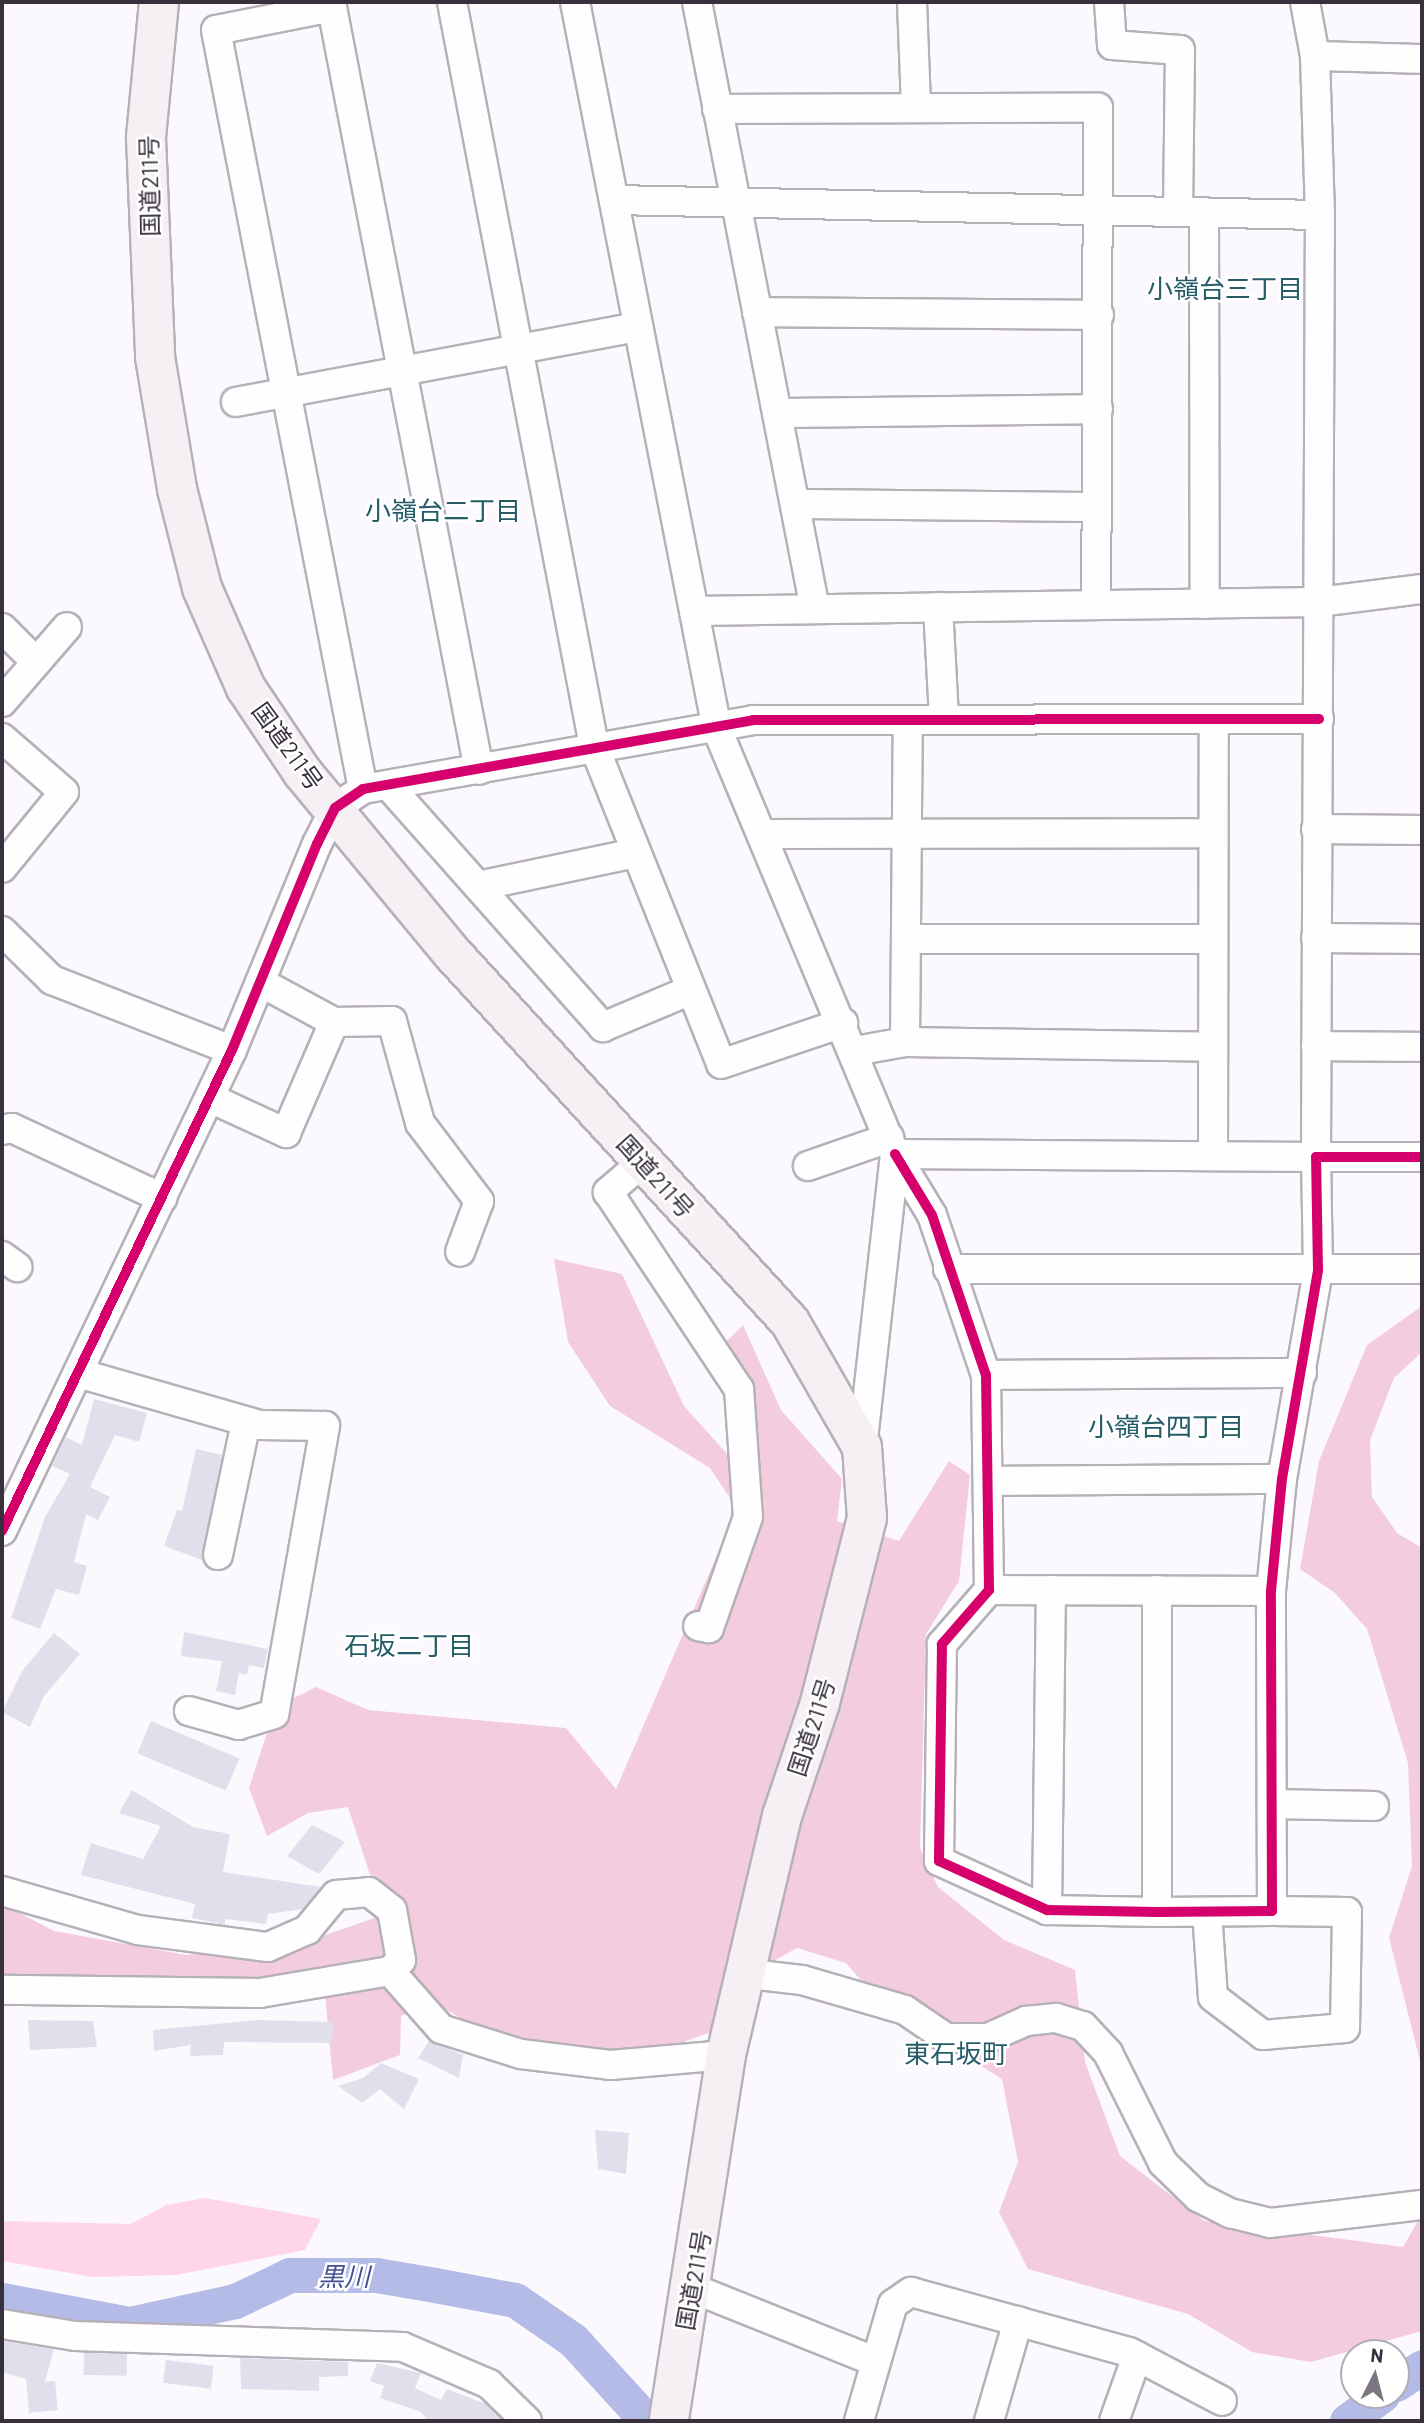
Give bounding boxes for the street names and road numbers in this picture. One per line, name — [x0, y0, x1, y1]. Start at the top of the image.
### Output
street label: 国道211号 — [134, 135, 164, 237]
street label: 国道211号 — [247, 697, 329, 795]
street label: 国道211号 — [611, 1129, 701, 1223]
street label: 国道211号 — [782, 1674, 840, 1780]
street label: 国道211号 — [670, 2228, 716, 2332]

